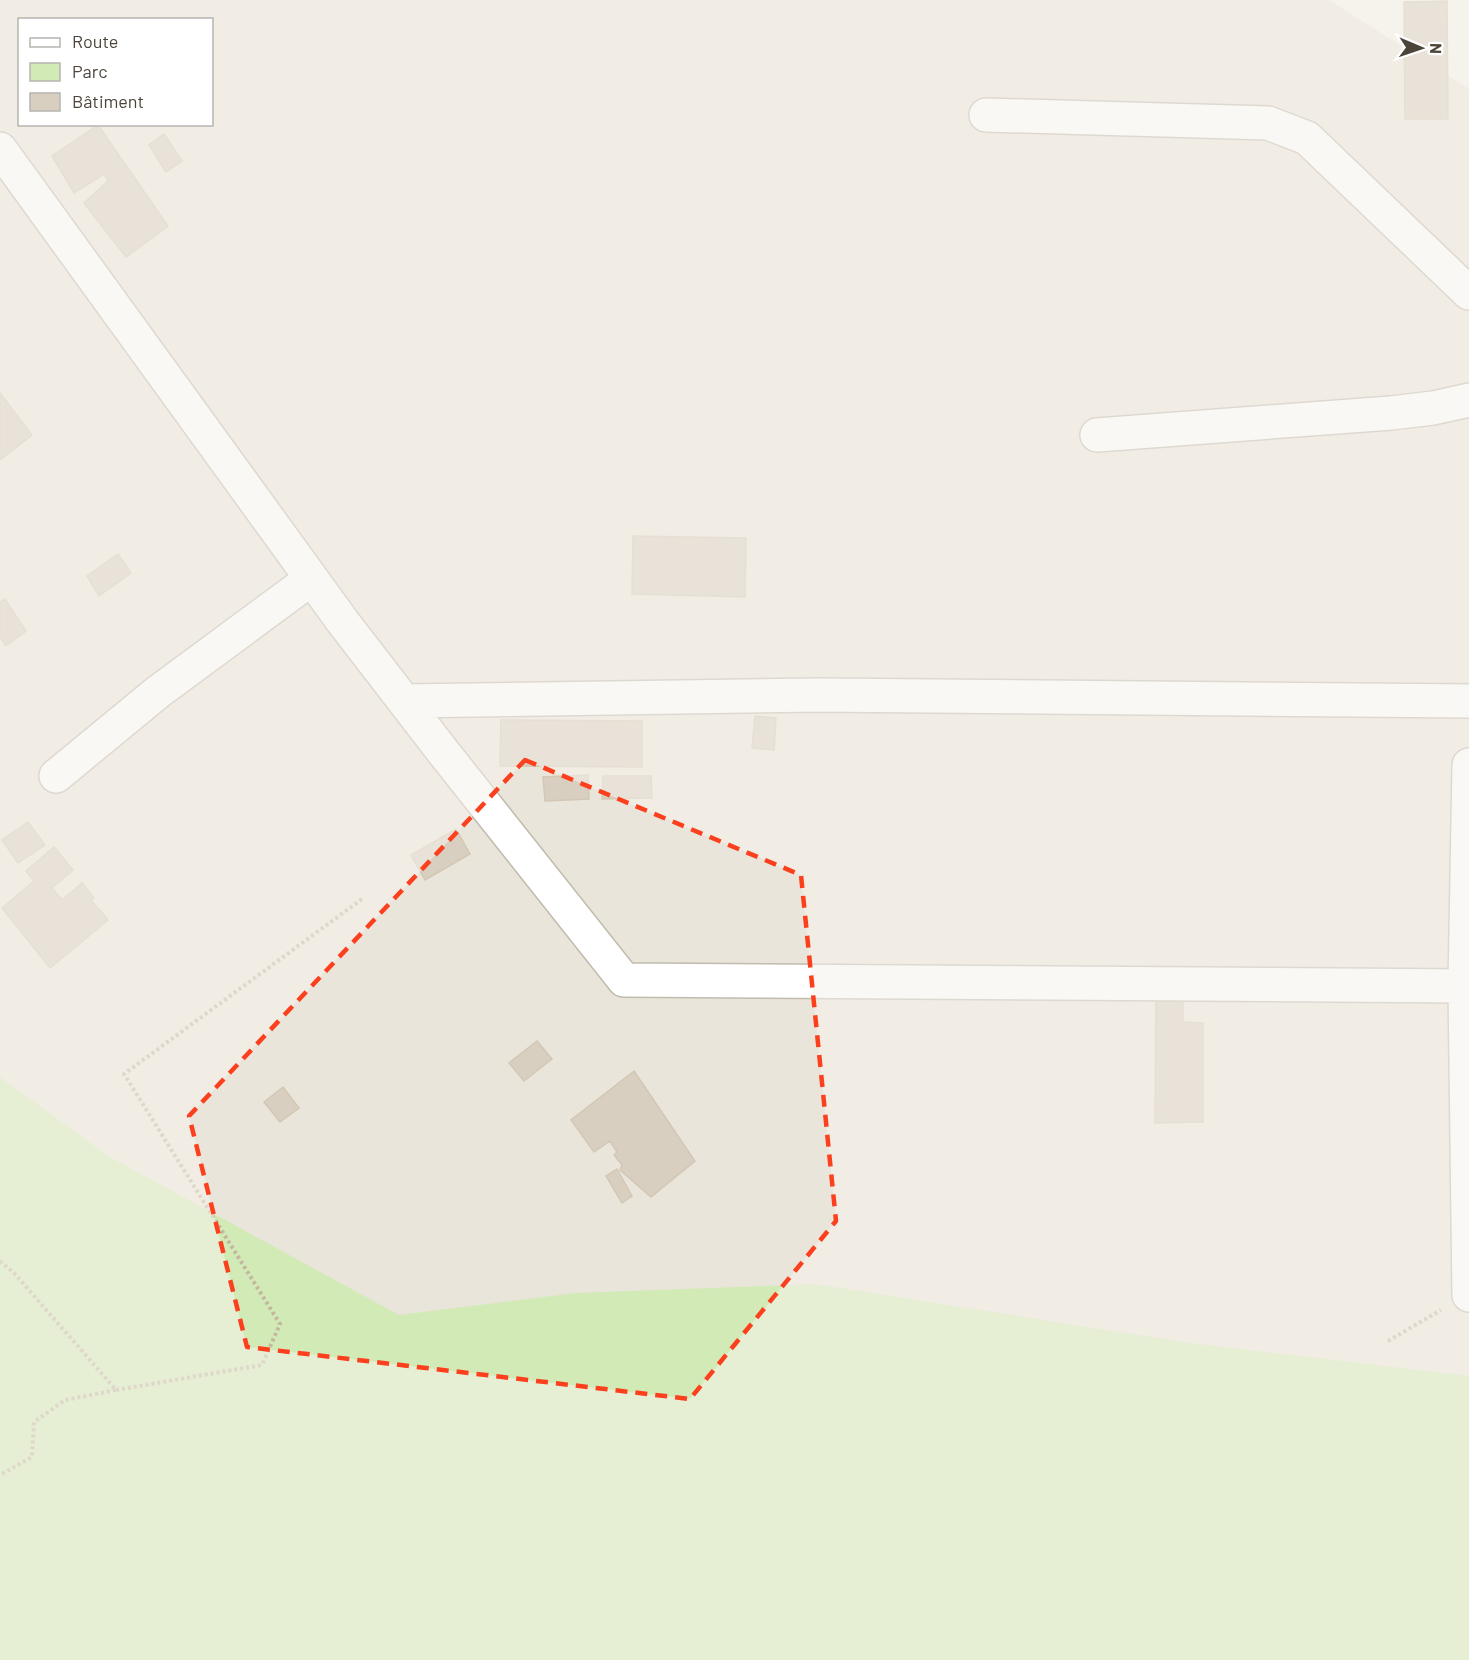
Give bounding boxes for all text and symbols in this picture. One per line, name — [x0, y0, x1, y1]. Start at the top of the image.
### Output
legend — [18, 18, 213, 126]
north arrow — [1391, 18, 1451, 78]
text: Route — [72, 30, 118, 52]
text: N — [1427, 43, 1446, 54]
text: Parc — [72, 60, 108, 82]
text: Bâtiment — [72, 90, 144, 112]

